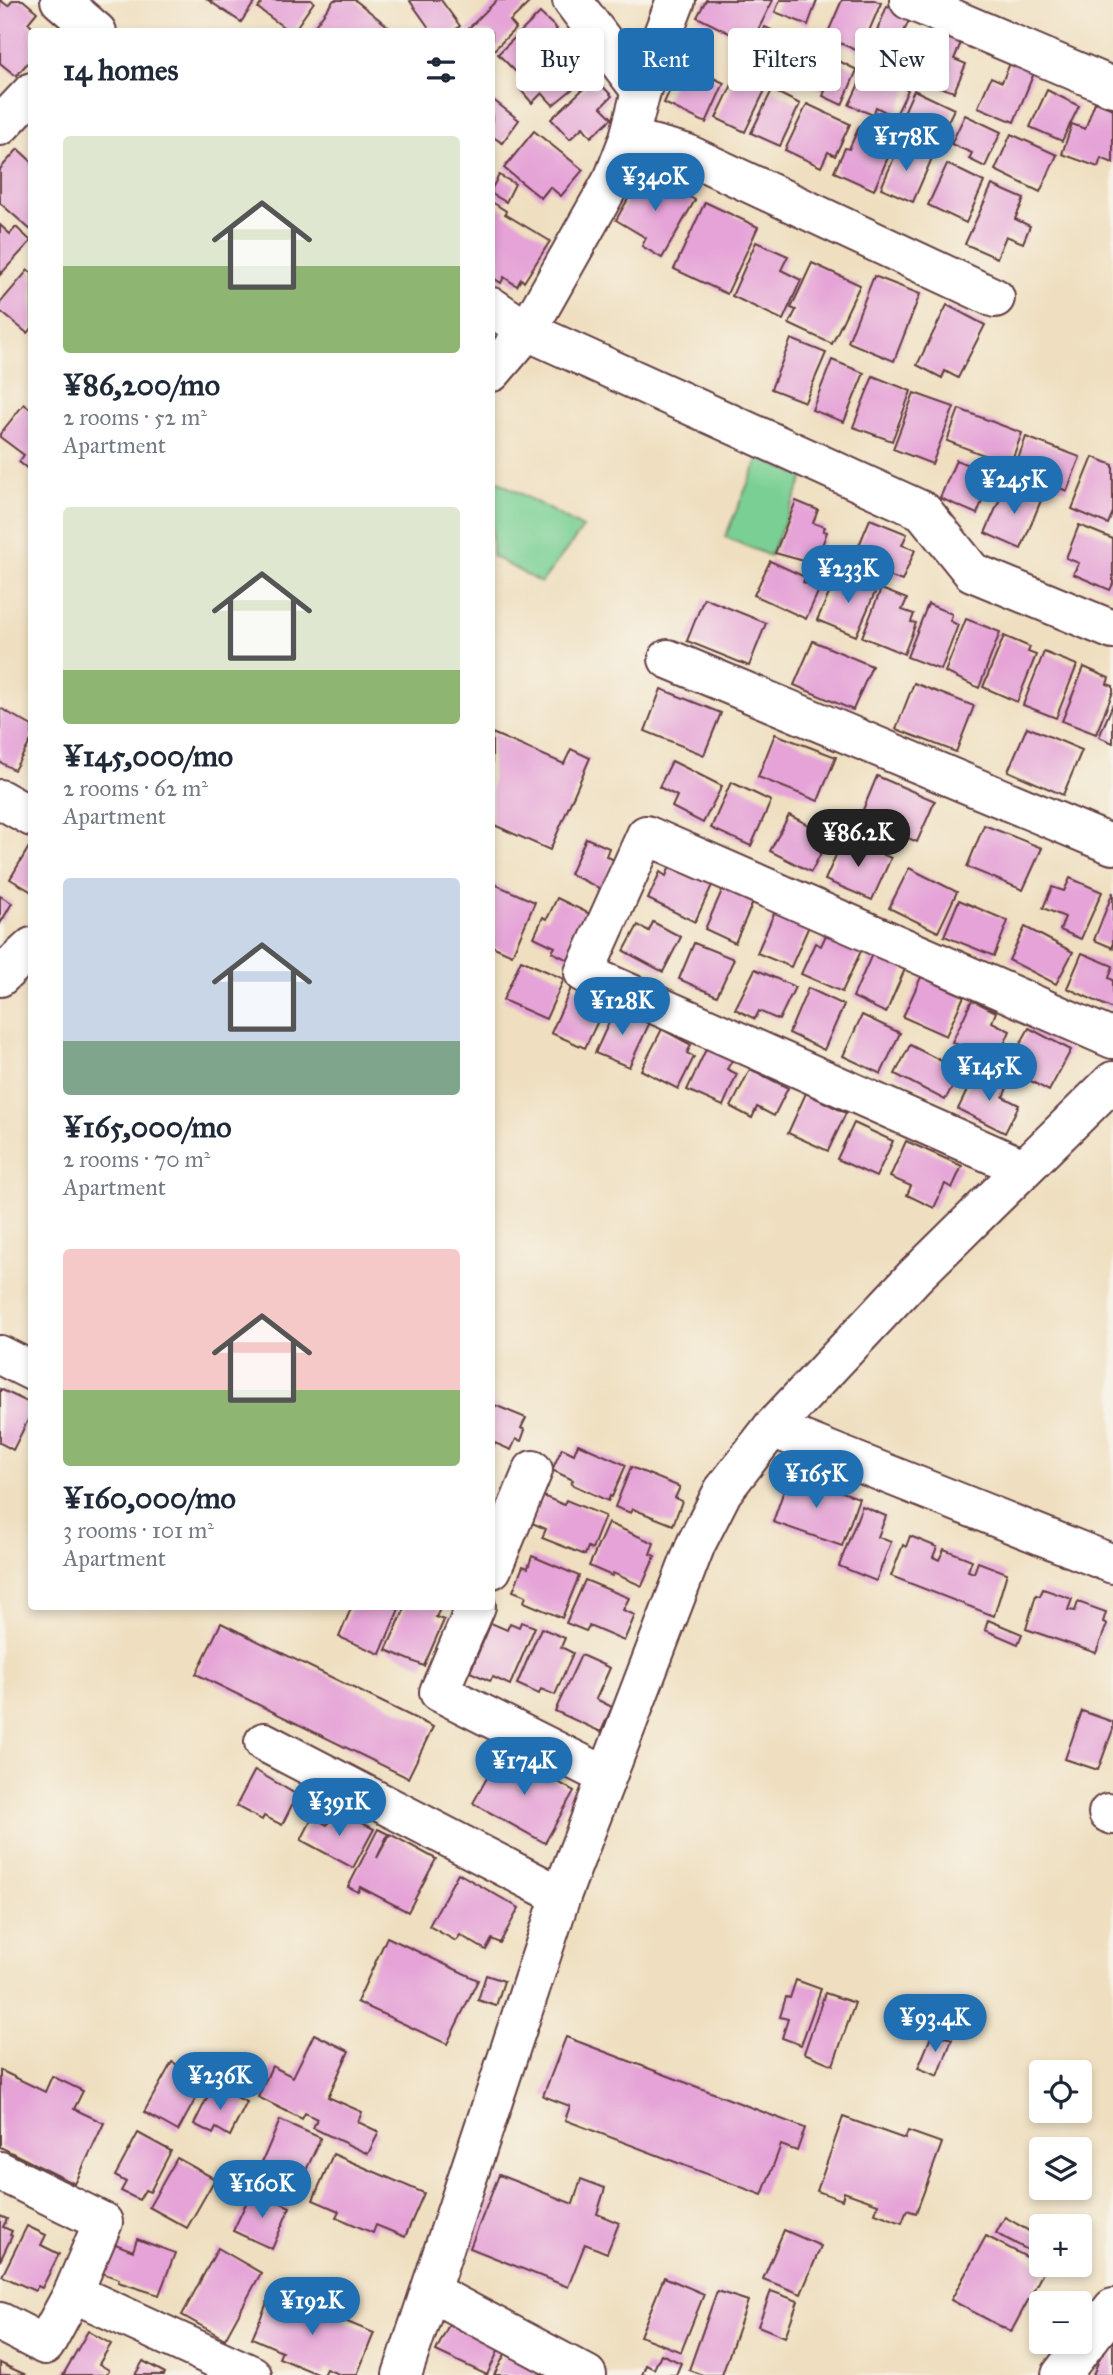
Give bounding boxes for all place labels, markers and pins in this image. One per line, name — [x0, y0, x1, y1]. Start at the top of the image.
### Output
pin: ¥178K — [857, 114, 955, 173]
pin: ¥340K — [606, 154, 704, 213]
pin: ¥245K — [965, 456, 1063, 516]
pin: ¥233K — [799, 546, 897, 605]
pin: ¥86.2K — [801, 810, 915, 869]
pin: ¥128K — [573, 978, 671, 1037]
pin: ¥145K — [940, 1044, 1038, 1103]
pin: ¥165K — [767, 1450, 865, 1510]
pin: ¥174K — [475, 1738, 573, 1797]
pin: ¥391K — [290, 1778, 388, 1838]
pin: ¥93.4K — [878, 1994, 992, 2054]
pin: ¥236K — [171, 2052, 269, 2112]
pin: ¥160K — [213, 2160, 311, 2220]
pin: ¥192K — [263, 2278, 361, 2337]

